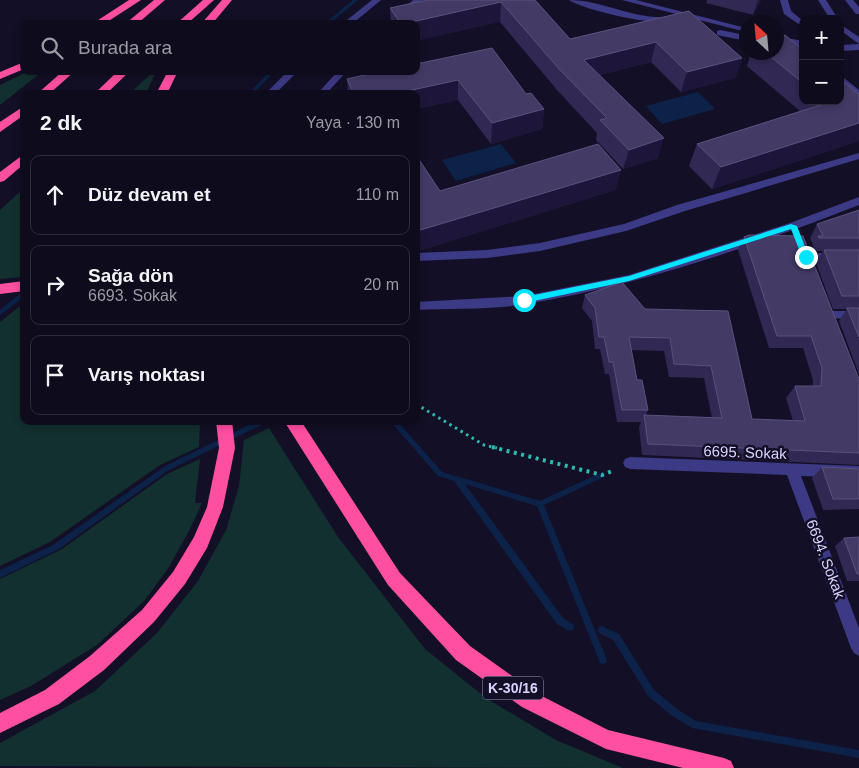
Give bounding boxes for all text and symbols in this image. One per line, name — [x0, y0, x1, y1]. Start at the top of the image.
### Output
north arrow — [739, 15, 784, 60]
map controls — [799, 15, 844, 105]
button: + — [799, 15, 844, 60]
search box — [20, 20, 420, 75]
icon: search — [38, 34, 66, 62]
text: Burada ara — [78, 37, 172, 58]
button: − — [799, 60, 844, 105]
text: 2 dk — [40, 111, 82, 134]
text: Yaya · 130 m — [306, 114, 400, 131]
icon: ahead — [41, 181, 69, 209]
text: Düz devam et — [88, 184, 210, 205]
text: 110 m — [356, 186, 399, 203]
route end — [795, 246, 818, 269]
text: Sağa dön — [88, 265, 174, 286]
icon: right — [41, 271, 69, 299]
text: 20 m — [363, 276, 399, 293]
text: 6693. Sokak — [88, 287, 177, 304]
route start — [513, 289, 536, 312]
icon: arrive — [41, 361, 69, 389]
text: Varış noktası — [88, 364, 205, 385]
street label: 6695. Sokak — [703, 442, 787, 462]
street label: 6694. Sokak — [803, 517, 849, 601]
road number: K-30/16 — [483, 676, 543, 700]

